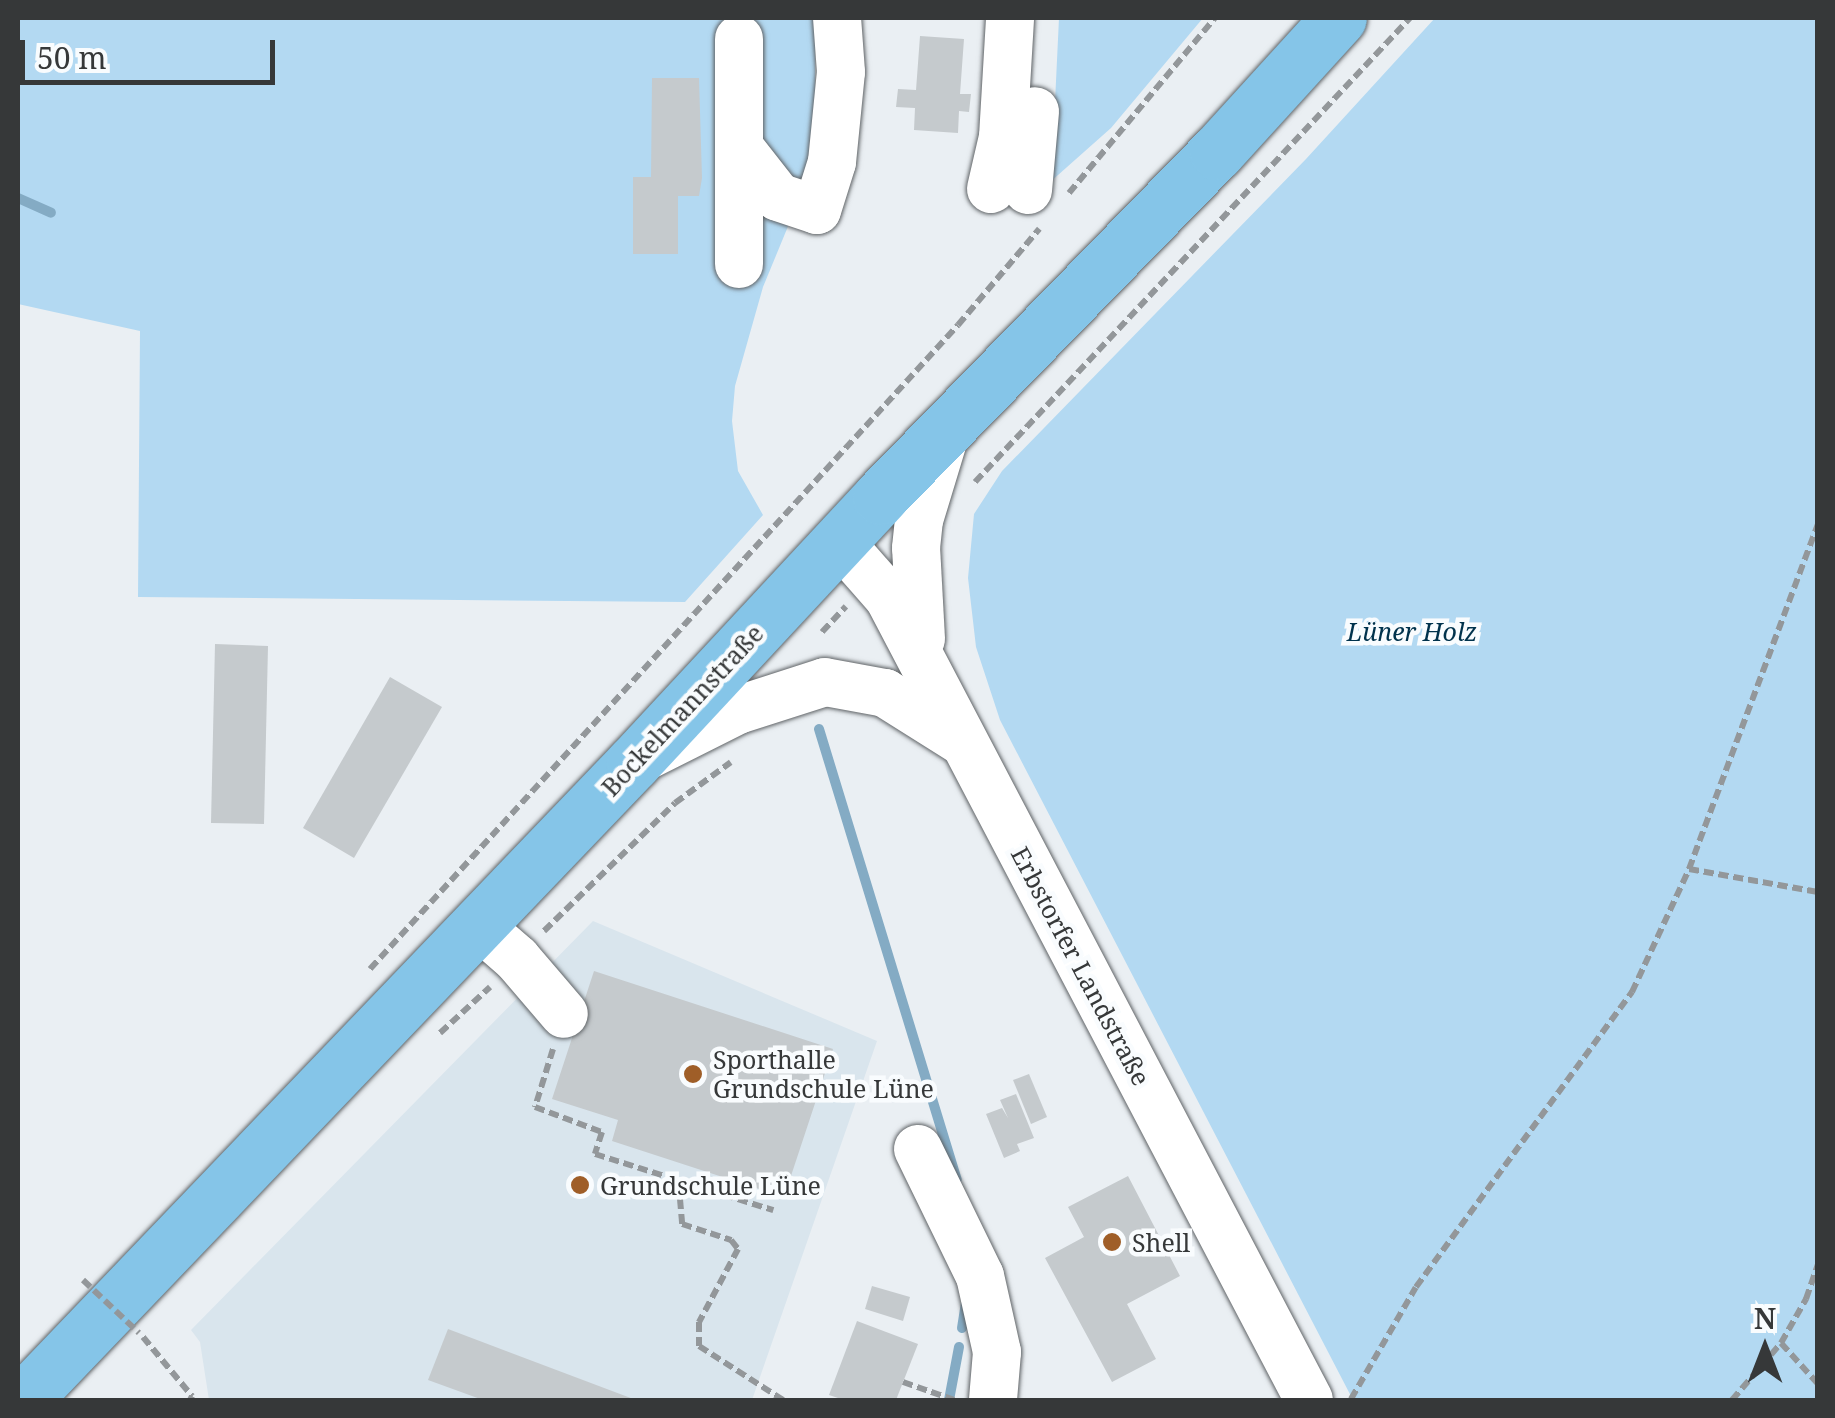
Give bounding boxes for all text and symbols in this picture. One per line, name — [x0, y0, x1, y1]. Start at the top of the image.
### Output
scale bar — [25, 20, 280, 82]
text: 50 m — [37, 37, 107, 78]
park label: Lüner Holz — [1347, 616, 1477, 646]
street label: Bockelmannstraße — [595, 618, 769, 802]
street label: Erbstorfer Landstraße — [1005, 842, 1157, 1090]
place label: Sporthalle Grundschule Lüne — [713, 1045, 934, 1104]
marker: Sporthalle Grundschule Lüne — [682, 1063, 704, 1085]
place label: Grundschule Lüne — [600, 1170, 821, 1200]
marker: Grundschule Lüne — [569, 1174, 591, 1196]
place label: Shell — [1132, 1227, 1190, 1257]
marker: Shell — [1101, 1231, 1123, 1253]
north arrow — [1715, 1298, 1815, 1398]
text: N — [1754, 1299, 1776, 1337]

